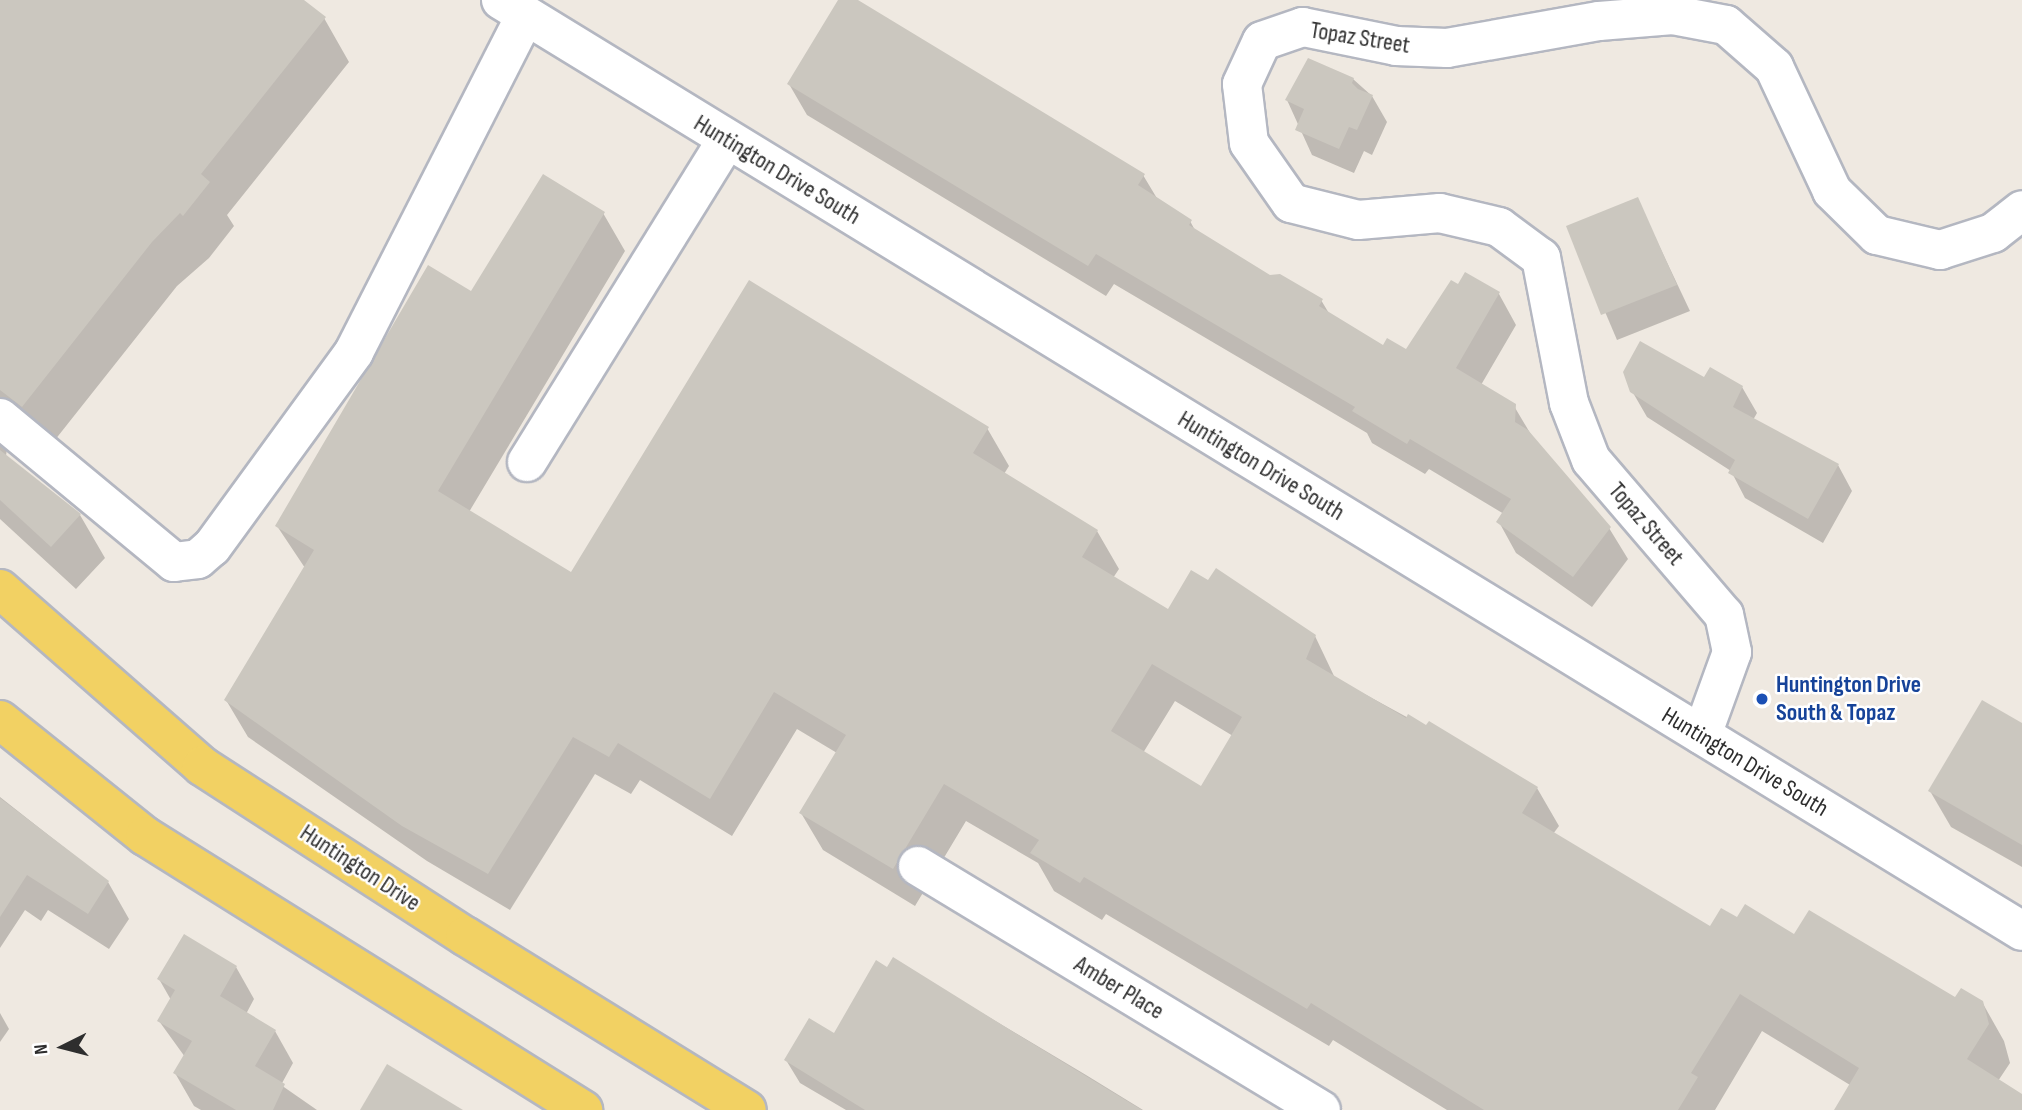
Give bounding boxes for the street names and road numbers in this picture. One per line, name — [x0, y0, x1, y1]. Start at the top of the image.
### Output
street label: Topaz Street — [1308, 16, 1412, 60]
street label: Huntington Drive South — [689, 109, 865, 231]
street label: Huntington Drive South — [1173, 405, 1349, 527]
street label: Topaz Street — [1602, 477, 1690, 571]
street label: Huntington Drive South — [1657, 701, 1833, 823]
street label: Huntington Drive — [295, 819, 425, 917]
street label: Amber Place — [1069, 950, 1169, 1026]

